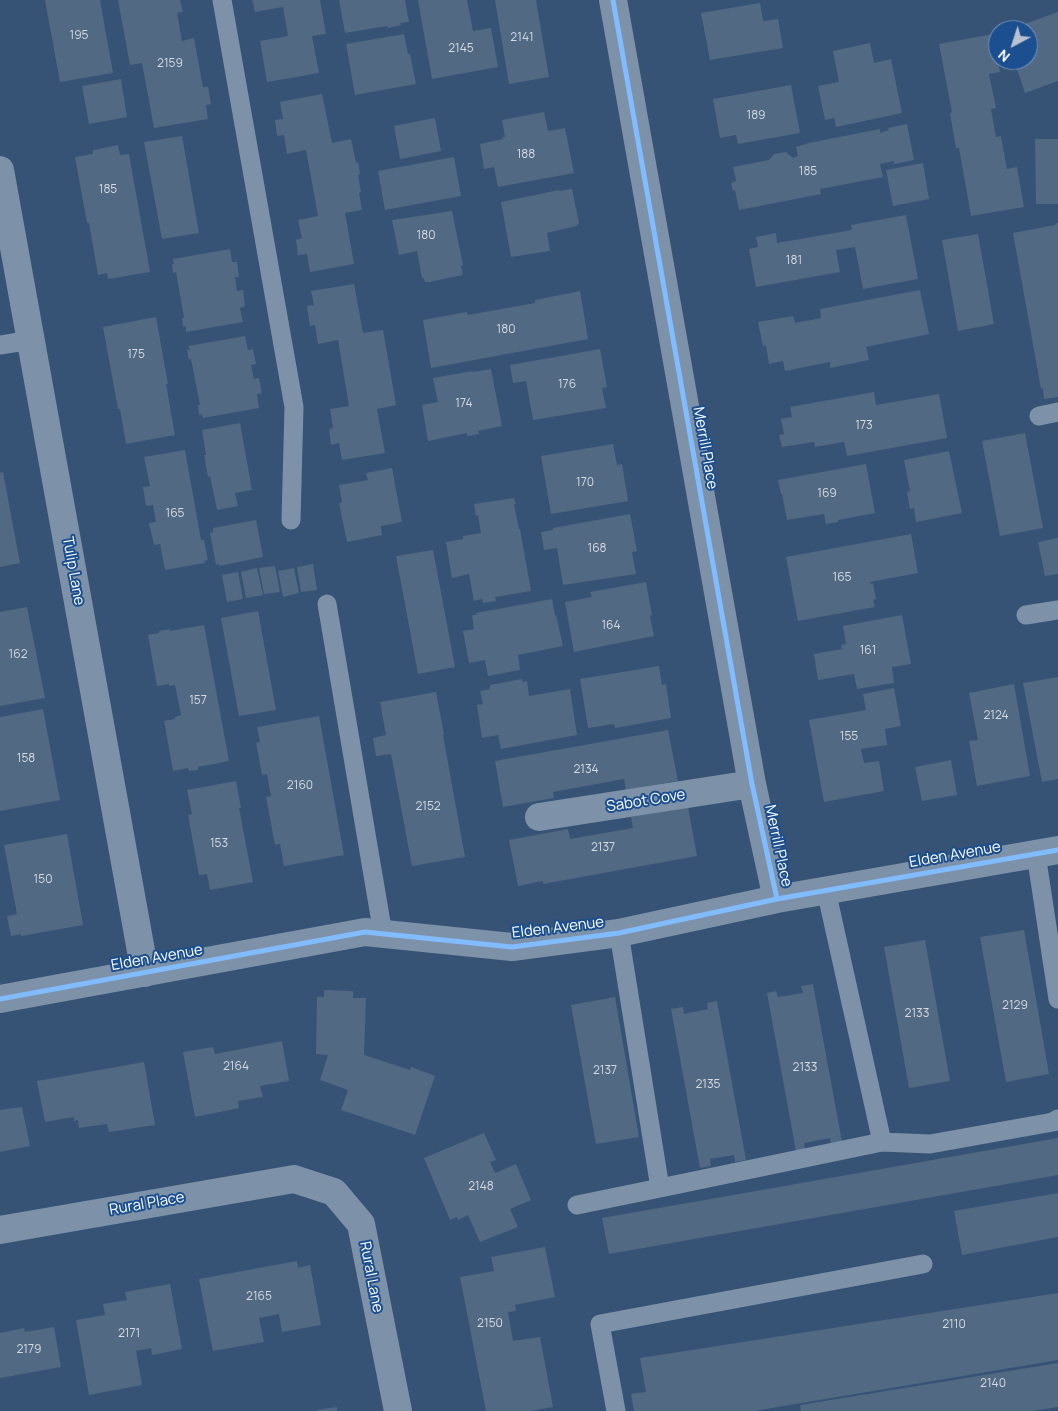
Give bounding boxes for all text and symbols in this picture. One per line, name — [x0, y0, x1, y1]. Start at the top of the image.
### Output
north arrow — [988, 20, 1038, 70]
house number: 195 — [69, 29, 89, 43]
house number: 2141 — [510, 31, 534, 45]
house number: 2145 — [448, 42, 474, 56]
text: N — [994, 46, 1014, 67]
house number: 2159 — [157, 57, 183, 71]
house number: 189 — [746, 109, 766, 123]
house number: 188 — [517, 148, 535, 162]
house number: 185 — [799, 165, 817, 179]
house number: 185 — [99, 183, 117, 197]
house number: 180 — [417, 229, 435, 243]
house number: 181 — [786, 254, 802, 268]
house number: 180 — [497, 323, 515, 337]
house number: 175 — [127, 348, 145, 362]
house number: 176 — [558, 378, 576, 392]
house number: 174 — [455, 397, 473, 411]
street label: Merrill Place — [689, 405, 721, 491]
house number: 173 — [855, 419, 873, 433]
house number: 170 — [576, 476, 594, 490]
house number: 169 — [817, 487, 837, 501]
house number: 165 — [165, 507, 185, 521]
street label: Tulip Lane — [58, 535, 88, 607]
house number: 168 — [587, 542, 607, 556]
house number: 165 — [832, 571, 852, 585]
house number: 164 — [601, 619, 621, 633]
house number: 161 — [860, 644, 876, 658]
house number: 162 — [9, 648, 27, 662]
house number: 157 — [189, 694, 207, 708]
house number: 2124 — [983, 709, 1009, 723]
house number: 155 — [840, 730, 858, 744]
house number: 158 — [17, 752, 35, 766]
house number: 2134 — [573, 763, 599, 777]
house number: 2160 — [287, 779, 313, 793]
street label: Sabot Cove — [605, 786, 687, 816]
house number: 2152 — [416, 800, 440, 814]
street label: Merrill Place — [761, 803, 795, 889]
house number: 153 — [210, 837, 228, 851]
street label: Elden Avenue — [908, 838, 1002, 872]
house number: 2137 — [591, 841, 615, 855]
house number: 150 — [34, 873, 52, 887]
street label: Elden Avenue — [511, 913, 605, 943]
street label: Elden Avenue — [110, 941, 204, 975]
house number: 2129 — [1002, 999, 1028, 1013]
house number: 2133 — [905, 1007, 929, 1021]
house number: 2164 — [223, 1060, 249, 1074]
house number: 2133 — [793, 1061, 817, 1075]
house number: 2137 — [593, 1064, 617, 1078]
house number: 2135 — [695, 1078, 721, 1092]
house number: 2148 — [468, 1180, 494, 1194]
street label: Rural Place — [108, 1189, 186, 1219]
street label: Rural Lane — [355, 1240, 387, 1314]
house number: 2165 — [246, 1290, 272, 1304]
house number: 2150 — [477, 1317, 503, 1331]
house number: 2110 — [942, 1318, 966, 1332]
house number: 2171 — [118, 1327, 140, 1341]
house number: 2179 — [17, 1343, 41, 1357]
house number: 2140 — [980, 1377, 1006, 1391]

